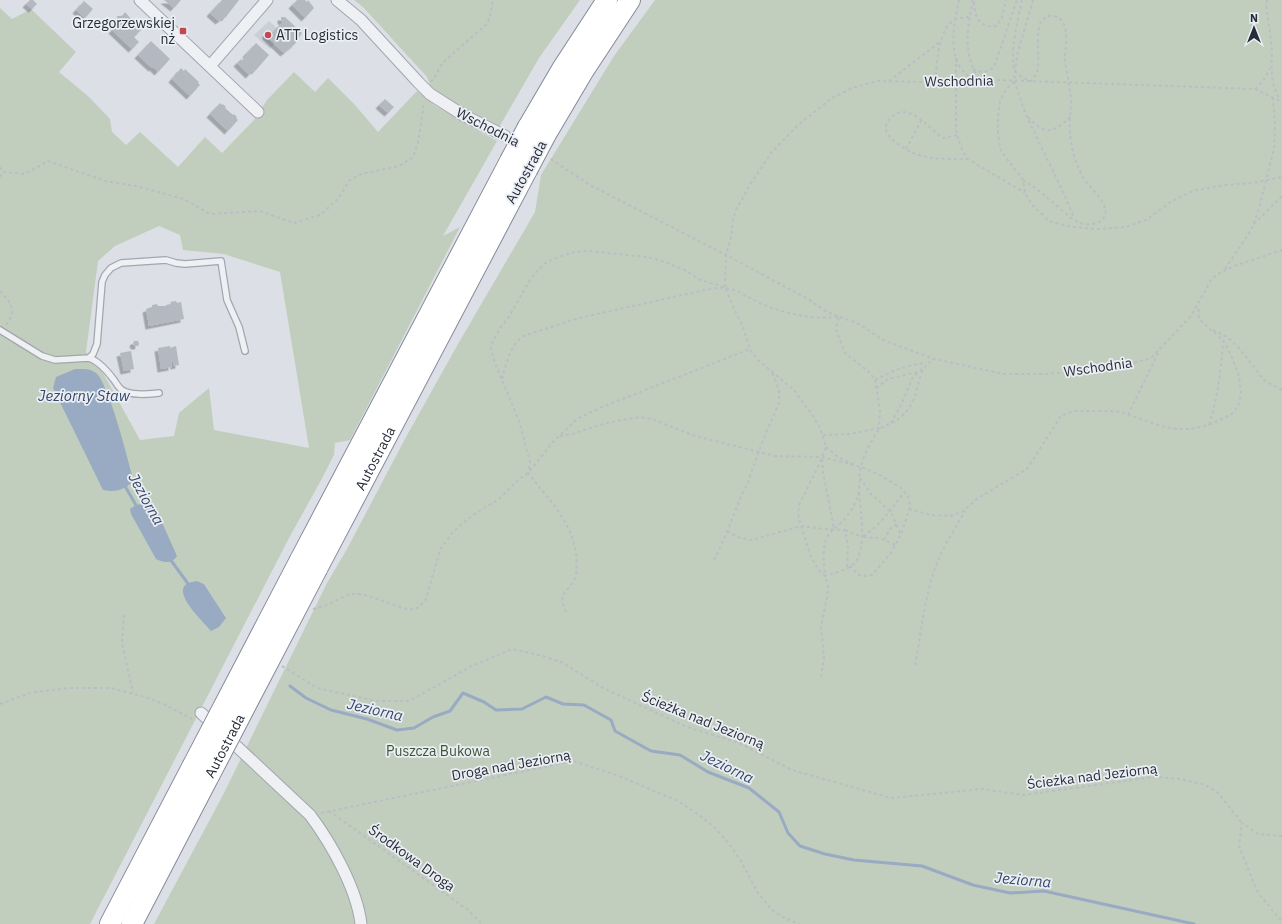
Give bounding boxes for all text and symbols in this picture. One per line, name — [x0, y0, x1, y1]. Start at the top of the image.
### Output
north arrow — [1234, 8, 1274, 48]
text: N — [1250, 11, 1258, 25]
place label: Grzegorzewskiej nż — [72, 14, 175, 48]
marker: Grzegorzewskiej nż — [178, 26, 188, 36]
place label: ATT Logistics — [276, 26, 358, 44]
marker: ATT Logistics — [263, 30, 273, 40]
street label: Wschodnia — [924, 71, 994, 91]
street label: Wschodnia — [453, 103, 523, 151]
street label: Autostrada — [501, 137, 551, 207]
street label: Wschodnia — [1063, 353, 1134, 381]
water label: Jeziorny Staw — [38, 386, 131, 405]
street label: Autostrada — [351, 423, 400, 493]
water label: Jeziorna — [124, 469, 169, 528]
street label: Ścieżka nad Jeziorną — [639, 686, 768, 753]
water label: Jeziorna — [345, 694, 405, 725]
street label: Autostrada — [201, 710, 249, 781]
park label: Puszcza Bukowa — [386, 742, 490, 760]
street label: Droga nad Jeziorną — [450, 746, 572, 784]
water label: Jeziorna — [698, 746, 757, 788]
street label: Ścieżka nad Jeziorną — [1026, 758, 1159, 793]
street label: Środkowa Droga — [365, 820, 460, 896]
water label: Jeziorna — [994, 868, 1052, 891]

